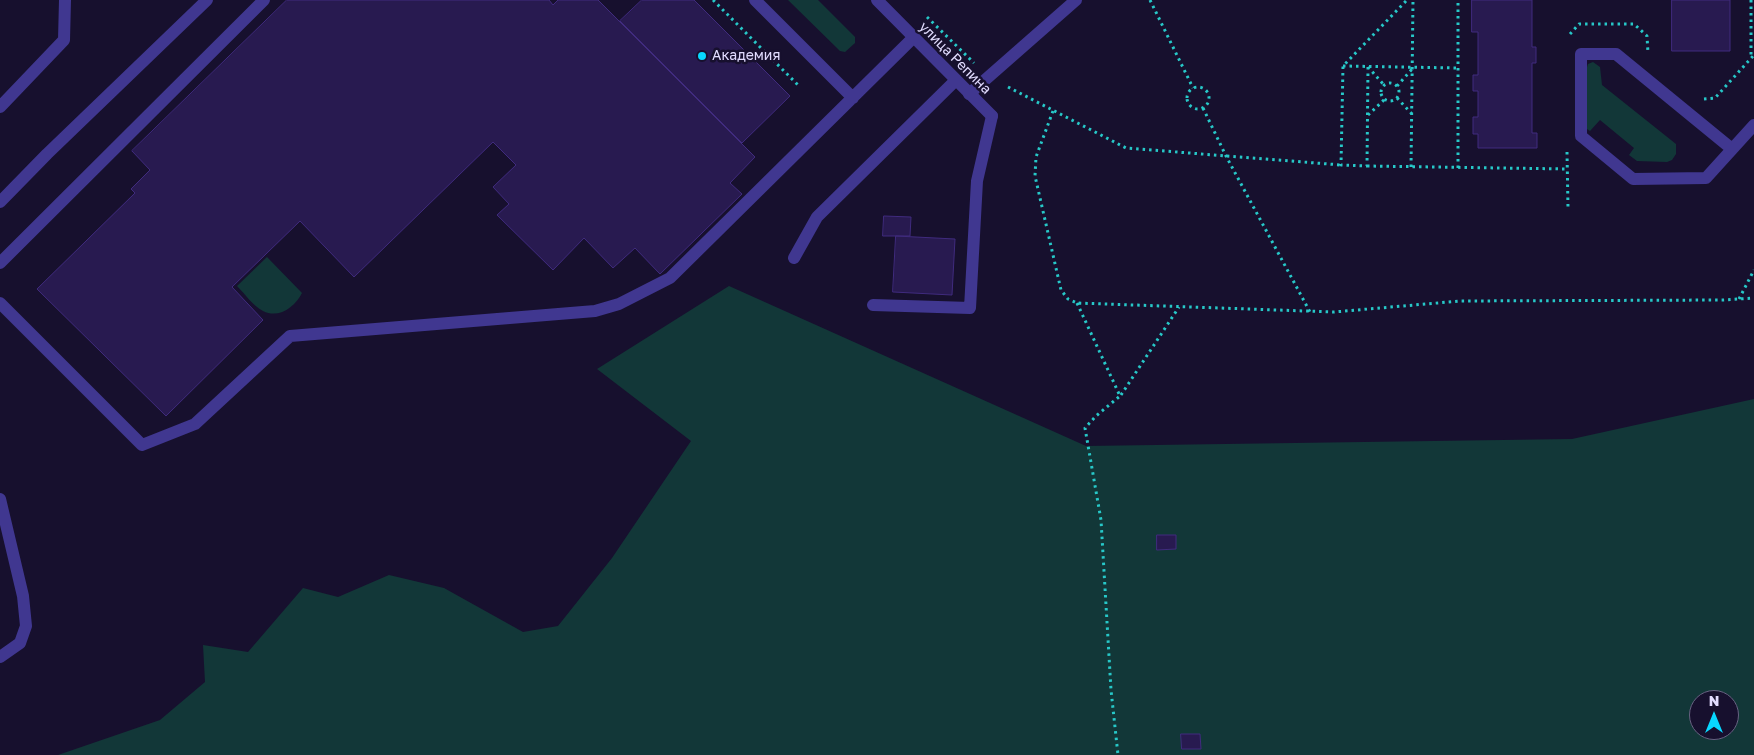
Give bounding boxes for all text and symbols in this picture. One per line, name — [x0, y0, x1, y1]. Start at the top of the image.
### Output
street label: улица Репина — [915, 18, 995, 98]
place label: Академия — [712, 48, 780, 64]
marker: Академия — [696, 50, 708, 62]
north arrow — [1689, 690, 1739, 740]
text: N — [1709, 692, 1719, 709]

